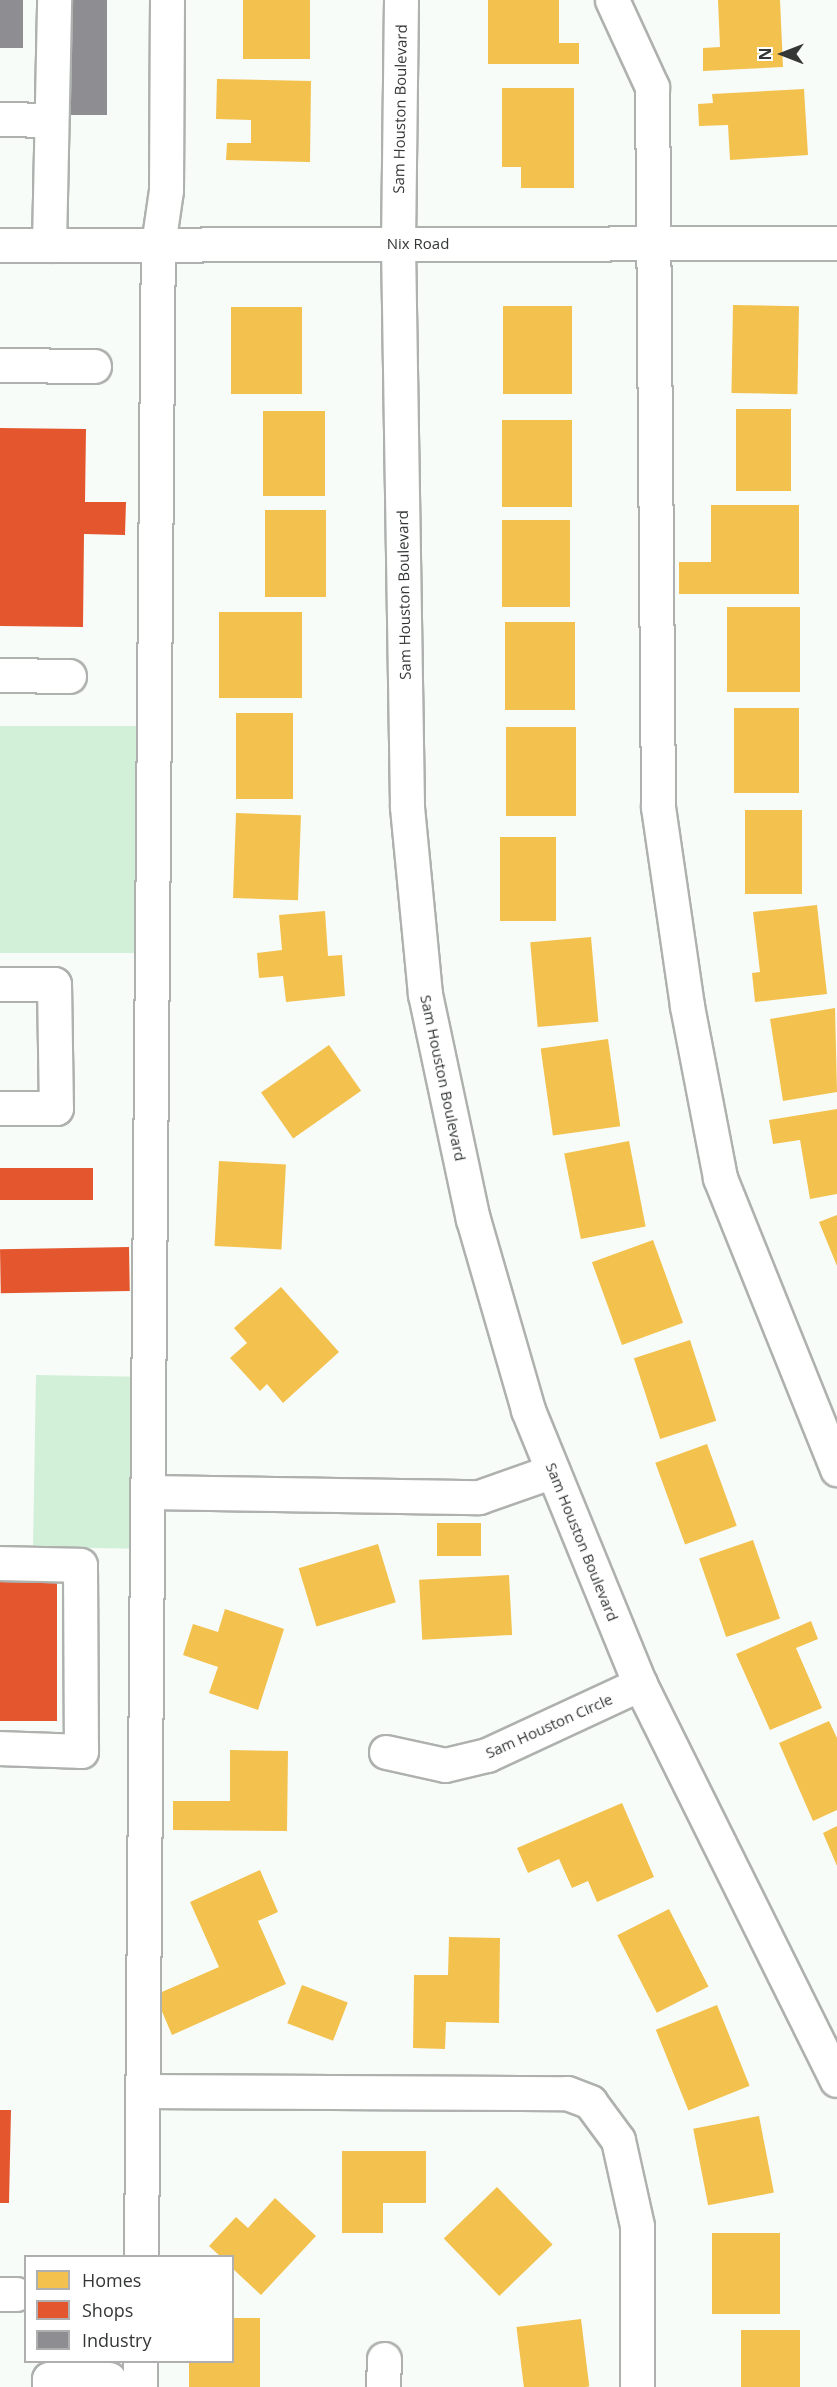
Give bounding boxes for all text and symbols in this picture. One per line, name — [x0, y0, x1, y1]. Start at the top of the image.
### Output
street label: Sam Houston Boulevard — [390, 24, 410, 194]
north arrow — [753, 24, 813, 84]
text: N — [754, 48, 776, 61]
street label: Nix Road — [387, 235, 449, 253]
street label: Sam Houston Boulevard — [394, 510, 414, 680]
street label: Sam Houston Boulevard — [417, 993, 469, 1163]
street label: Sam Houston Boulevard — [542, 1460, 622, 1624]
street label: Sam Houston Circle — [483, 1690, 615, 1762]
legend — [24, 2255, 234, 2363]
text: Homes — [82, 2268, 141, 2292]
text: Shops — [82, 2298, 133, 2322]
text: Industry — [82, 2328, 152, 2352]

